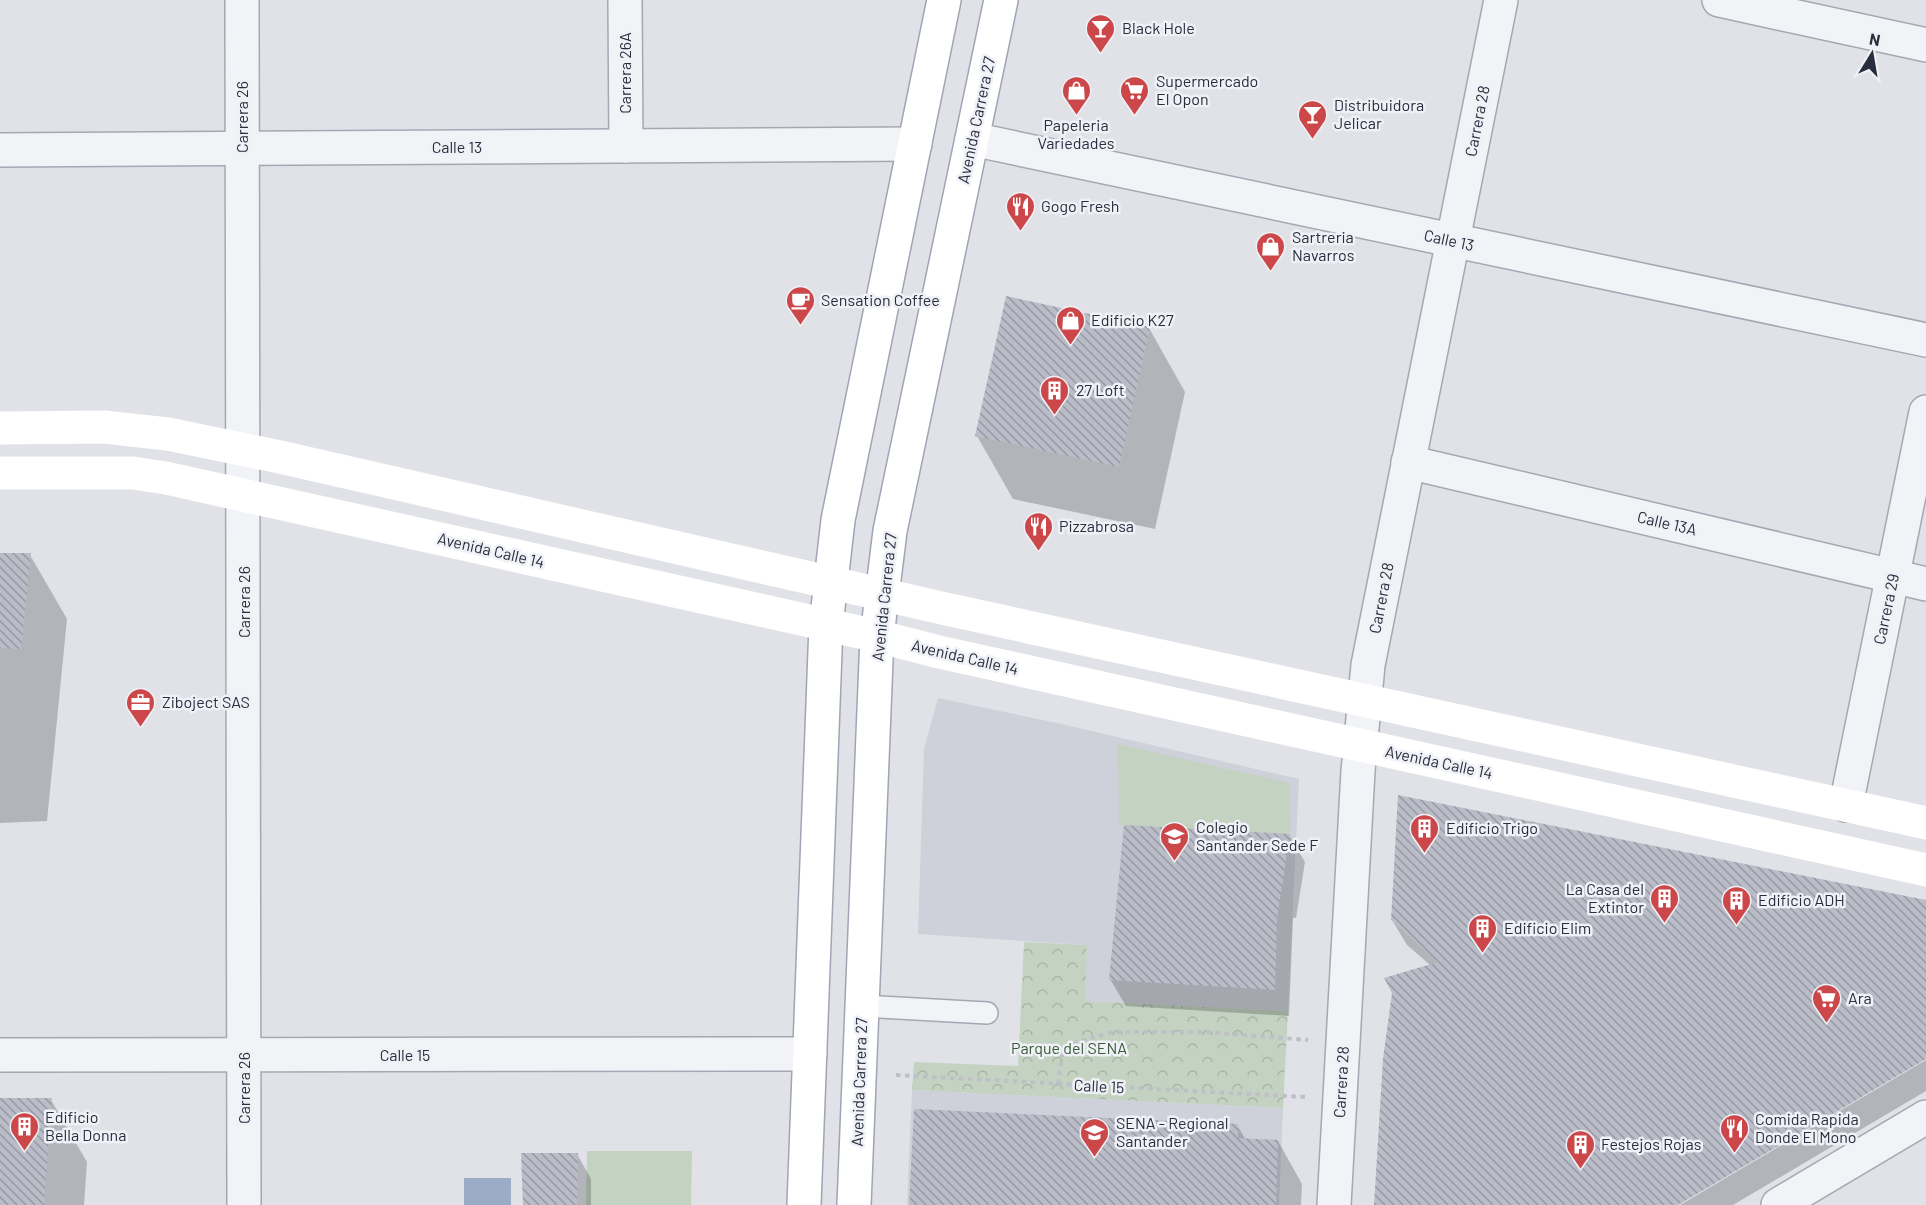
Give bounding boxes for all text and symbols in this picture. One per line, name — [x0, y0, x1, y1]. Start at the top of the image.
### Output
bar icon: Black Hole — [1085, 12, 1117, 54]
place label: Black Hole — [1122, 18, 1195, 37]
north arrow — [1842, 24, 1902, 84]
text: N — [1868, 28, 1882, 49]
street label: Carrera 26A — [615, 32, 634, 114]
street label: Avenida Carrera 27 — [953, 54, 998, 185]
place label: Supermercado El Opon — [1156, 71, 1258, 108]
shop icon: Papeleria Variedades — [1060, 74, 1092, 116]
supermarket icon: Supermercado El Opon — [1119, 74, 1151, 116]
street label: Carrera 26 — [232, 81, 251, 153]
street label: Carrera 28 — [1460, 84, 1493, 158]
place label: Distribuidora Jelicar — [1334, 95, 1424, 132]
bar icon: Distribuidora Jelicar — [1297, 98, 1329, 140]
place label: Papeleria Variedades — [1038, 115, 1115, 152]
street label: Calle 13 — [432, 137, 482, 156]
restaurant icon: Gogo Fresh — [1004, 190, 1036, 232]
place label: Gogo Fresh — [1041, 196, 1119, 215]
street label: Calle 13 — [1422, 225, 1476, 254]
place label: Sartreria Navarros — [1292, 227, 1354, 264]
shop icon: Sartreria Navarros — [1255, 230, 1287, 272]
cafe icon: Sensation Coffee — [784, 284, 816, 326]
place label: Sensation Coffee — [821, 290, 940, 309]
shop icon: Edificio K27 — [1054, 304, 1086, 346]
place label: Edificio K27 — [1091, 310, 1174, 329]
building icon: 27 Loft — [1039, 374, 1071, 416]
place label: 27 Loft — [1076, 380, 1125, 399]
street label: Calle 13A — [1636, 506, 1699, 539]
restaurant icon: Pizzabrosa — [1022, 510, 1054, 552]
place label: Pizzabrosa — [1059, 516, 1134, 535]
street label: Avenida Calle 14 — [436, 528, 546, 571]
street label: Avenida Carrera 27 — [867, 531, 900, 662]
street label: Carrera 28 — [1364, 561, 1397, 635]
street label: Carrera 26 — [234, 566, 253, 638]
street label: Carrera 29 — [1869, 572, 1902, 646]
street label: Avenida Calle 14 — [910, 635, 1020, 678]
office icon: Ziboject SAS — [125, 686, 157, 728]
place label: Ziboject SAS — [162, 692, 250, 711]
street label: Avenida Calle 14 — [1384, 741, 1494, 782]
building icon: Edificio Trigo — [1409, 812, 1441, 854]
place label: Colegio Santander Sede F — [1196, 817, 1318, 854]
place label: Edificio Trigo — [1446, 818, 1538, 837]
school or university icon: Colegio Santander Sede F — [1159, 820, 1191, 862]
place label: La Casa del Extintor — [1566, 879, 1644, 916]
building icon: La Casa del Extintor — [1649, 882, 1681, 924]
building icon: Edificio ADH — [1721, 884, 1753, 926]
place label: Edificio ADH — [1758, 890, 1845, 909]
building icon: Edificio Elim — [1467, 912, 1499, 954]
place label: Edificio Elim — [1504, 918, 1591, 937]
supermarket icon: Ara — [1811, 982, 1843, 1024]
place label: Ara — [1848, 988, 1872, 1007]
street label: Avenida Carrera 27 — [847, 1017, 870, 1147]
park label: Parque del SENA — [1011, 1038, 1127, 1057]
street label: Calle 15 — [380, 1045, 430, 1064]
street label: Carrera 28 — [1329, 1046, 1352, 1118]
street label: Carrera 26 — [234, 1052, 253, 1124]
street label: Calle 15 — [1073, 1075, 1125, 1096]
place label: Edificio Bella Donna — [45, 1107, 126, 1144]
place label: Comida Rapida Donde El Mono — [1755, 1109, 1859, 1146]
building icon: Edificio Bella Donna — [8, 1110, 40, 1152]
restaurant icon: Comida Rapida Donde El Mono — [1718, 1112, 1750, 1154]
place label: SENA - Regional Santander — [1116, 1113, 1228, 1150]
school or university icon: SENA - Regional Santander — [1079, 1116, 1111, 1158]
building icon: Festejos Rojas — [1564, 1128, 1596, 1170]
place label: Festejos Rojas — [1601, 1134, 1701, 1153]

